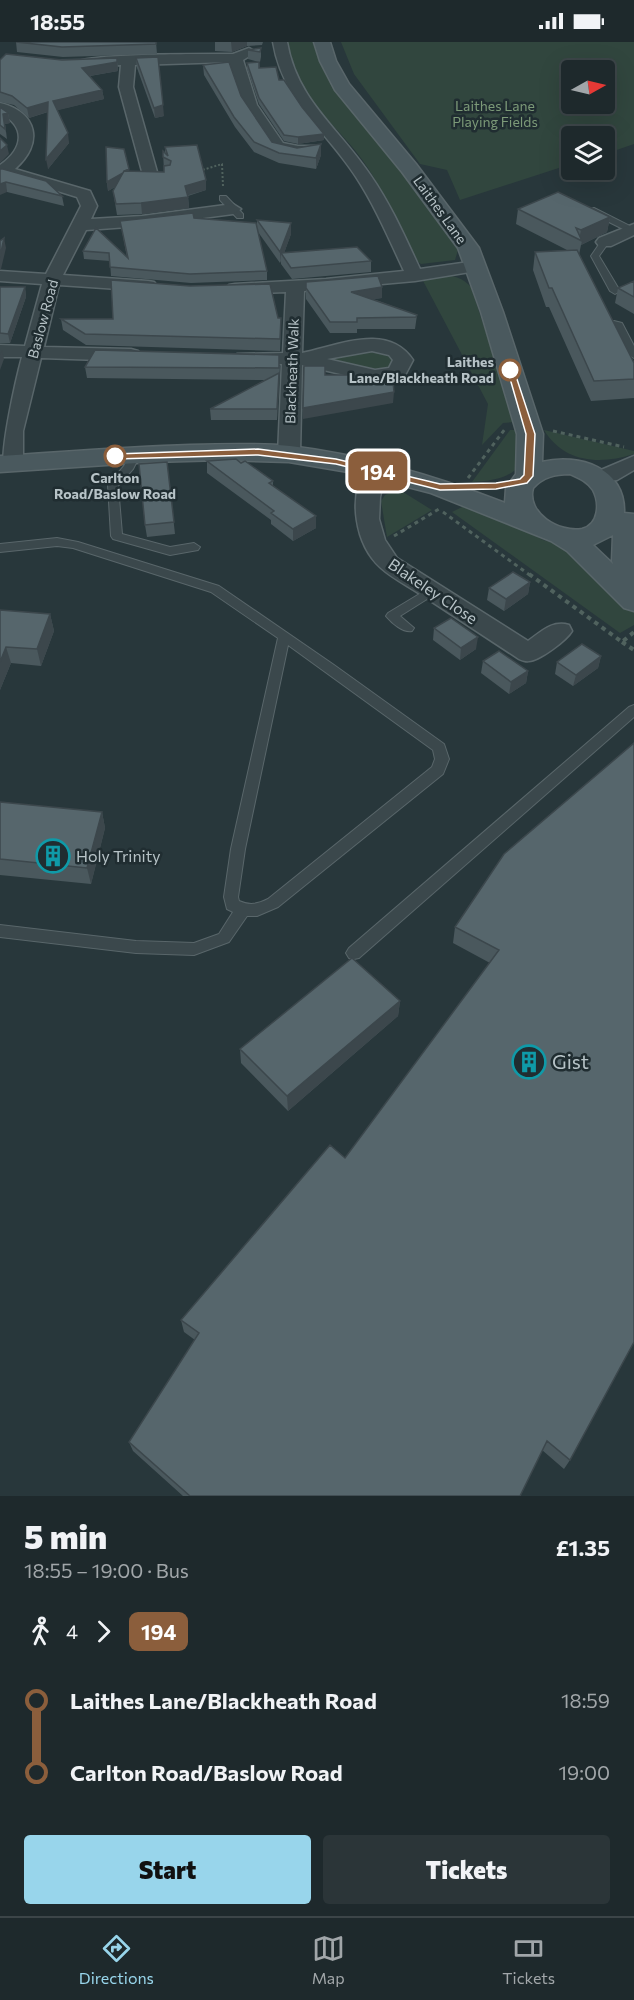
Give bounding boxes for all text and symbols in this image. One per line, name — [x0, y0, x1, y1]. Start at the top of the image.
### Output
text: 18:55 — [30, 8, 85, 35]
north arrow — [561, 60, 615, 114]
map controls — [561, 60, 615, 180]
park label: Laithes Lane Playing Fields — [452, 97, 538, 130]
button: layers — [561, 126, 615, 180]
street label: Laithes Lane — [410, 172, 471, 247]
street label: Baslow Road — [24, 278, 61, 360]
street label: Blackheath Walk — [281, 318, 302, 424]
place label: Laithes Lane/Blackheath Road — [349, 353, 494, 386]
marker: Laithes Lane/Blackheath Road — [499, 359, 521, 381]
marker: Carlton Road/Baslow Road — [104, 445, 126, 467]
line badge: 194 — [344, 452, 412, 490]
text: 194 — [360, 459, 396, 484]
place label: Carlton Road/Baslow Road — [54, 469, 176, 502]
street label: Blakeley Close — [385, 554, 481, 627]
building icon: Holy Trinity — [35, 838, 71, 874]
place label: Holy Trinity — [76, 846, 161, 865]
building icon: Gist — [511, 1044, 547, 1080]
place label: Gist — [552, 1049, 589, 1073]
text: 5 min — [24, 1515, 107, 1556]
text: £1.35 — [556, 1534, 610, 1561]
text: 18:55 – 19:00 · Bus — [24, 1558, 189, 1582]
icon: walk — [24, 1615, 57, 1648]
icon: forward — [87, 1615, 120, 1648]
text: 4 — [66, 1619, 78, 1643]
text: 194 — [141, 1619, 176, 1644]
text: Laithes Lane/Blackheath Road — [70, 1687, 377, 1714]
text: 18:59 — [561, 1688, 610, 1712]
text: Carlton Road/Baslow Road — [70, 1759, 343, 1786]
text: 19:00 — [558, 1760, 610, 1784]
button: Start — [24, 1835, 311, 1904]
button: Tickets — [323, 1835, 610, 1904]
tab: Directions — [79, 1932, 154, 1987]
tab: Map — [312, 1932, 345, 1987]
tab: Tickets — [502, 1932, 555, 1987]

